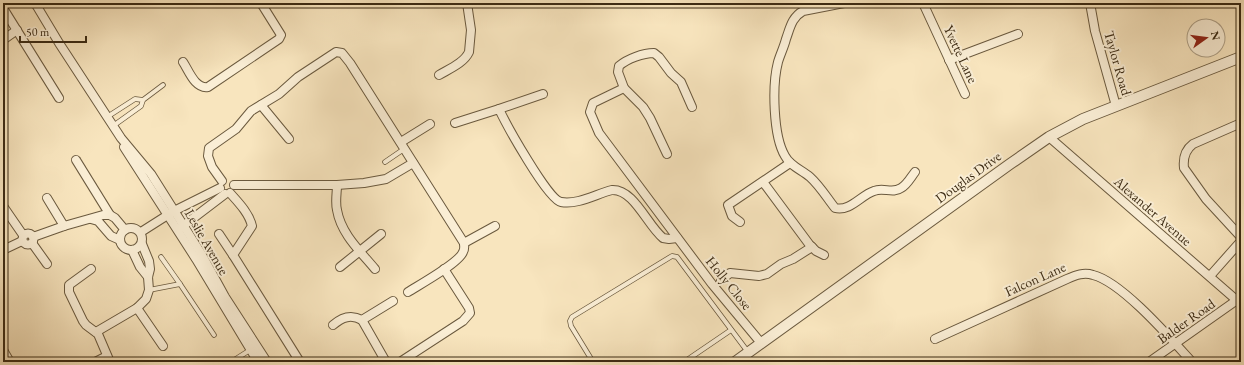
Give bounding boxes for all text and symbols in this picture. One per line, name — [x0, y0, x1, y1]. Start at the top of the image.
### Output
scale bar — [20, 18, 86, 44]
north arrow — [1186, 18, 1226, 58]
street label: Yvette Lane — [940, 22, 982, 86]
text: 50 m — [26, 24, 50, 40]
street label: Taylor Road — [1100, 29, 1136, 98]
text: N — [1208, 30, 1224, 42]
street label: Douglas Drive — [932, 147, 1005, 207]
street label: Alexander Avenue — [1110, 172, 1196, 250]
street label: Leslie Avenue — [181, 206, 233, 279]
street label: Holly Close — [702, 252, 756, 314]
street label: Falcon Lane — [1002, 257, 1069, 300]
street label: Balder Road — [1154, 294, 1219, 347]

